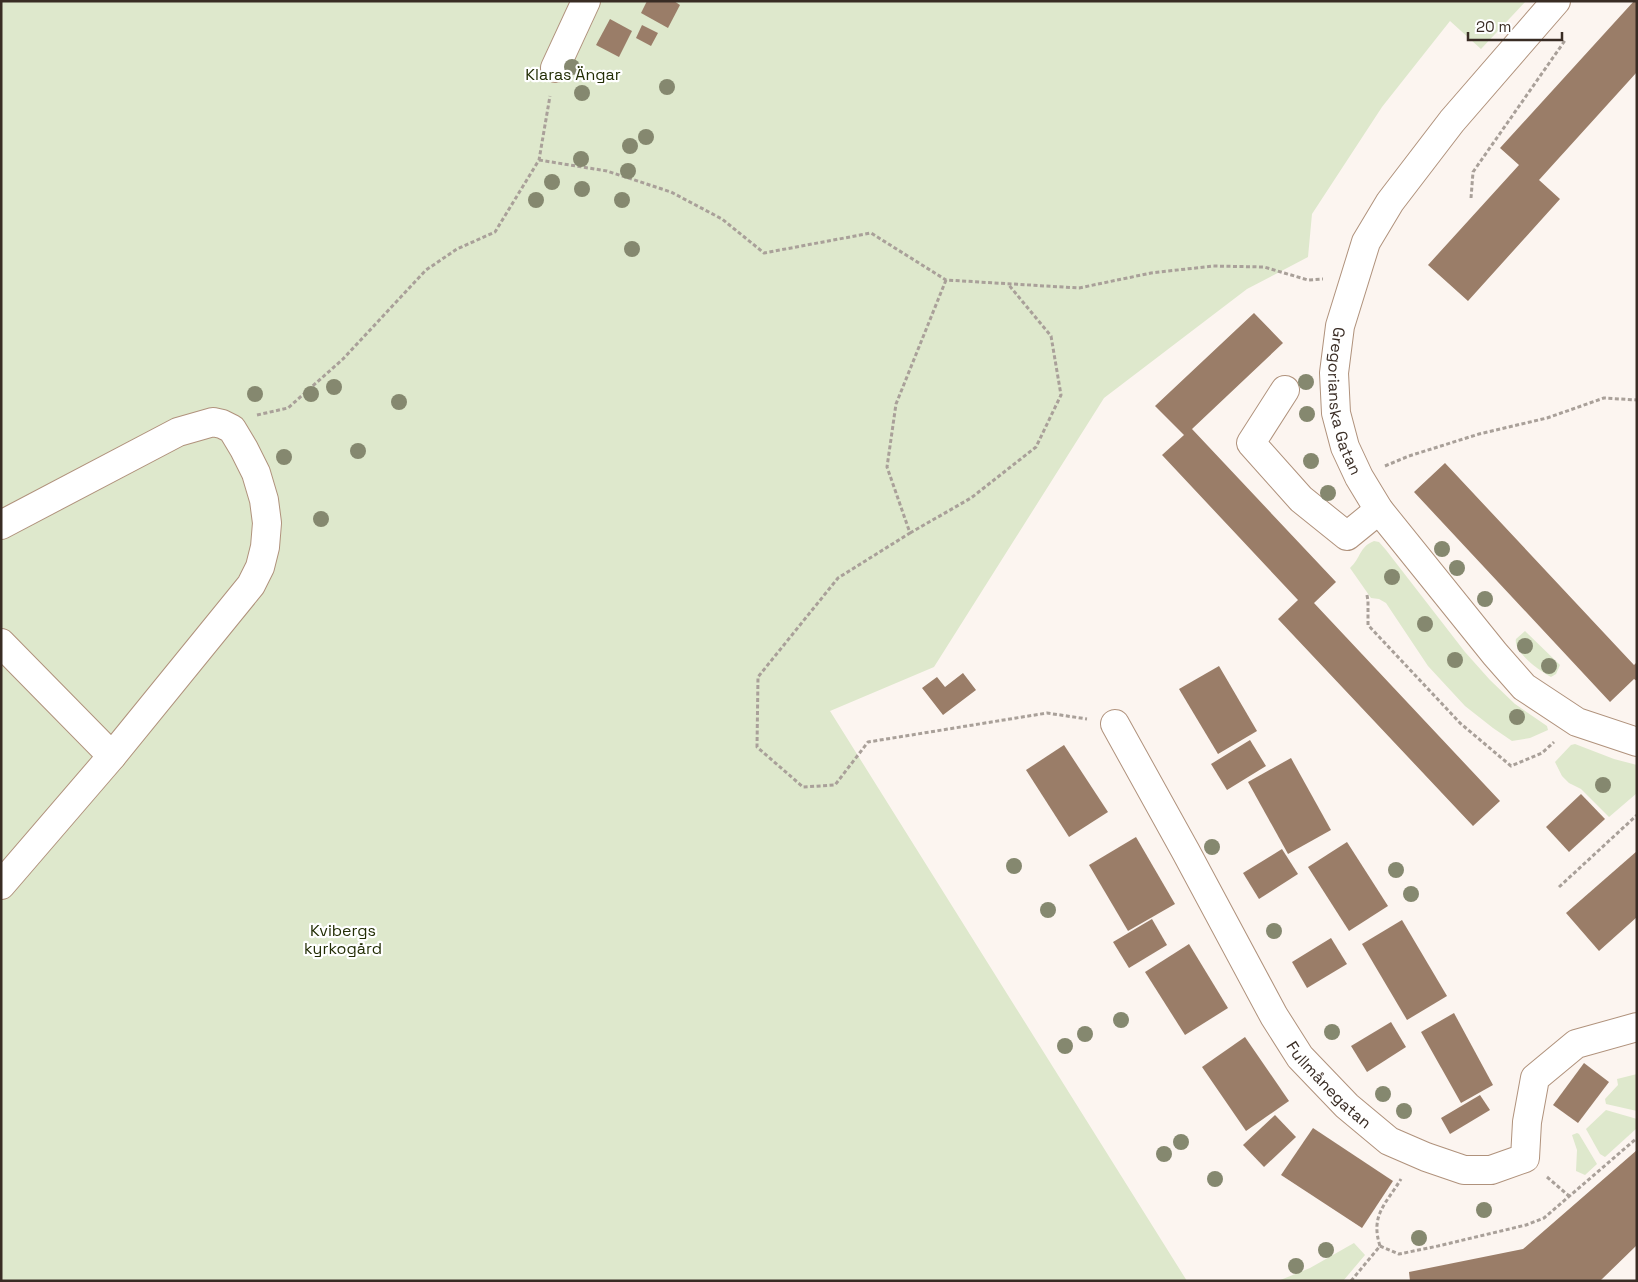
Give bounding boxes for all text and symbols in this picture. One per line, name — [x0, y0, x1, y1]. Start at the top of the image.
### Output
scale bar — [1468, 10, 1562, 42]
text: 20 m — [1476, 17, 1511, 36]
park label: Klaras Ängar — [525, 64, 621, 85]
street label: Gregorianska Gatan — [1324, 326, 1367, 478]
park label: Kvibergs kyrkogård — [304, 920, 382, 959]
street label: Fullmånegatan — [1282, 1037, 1376, 1133]

